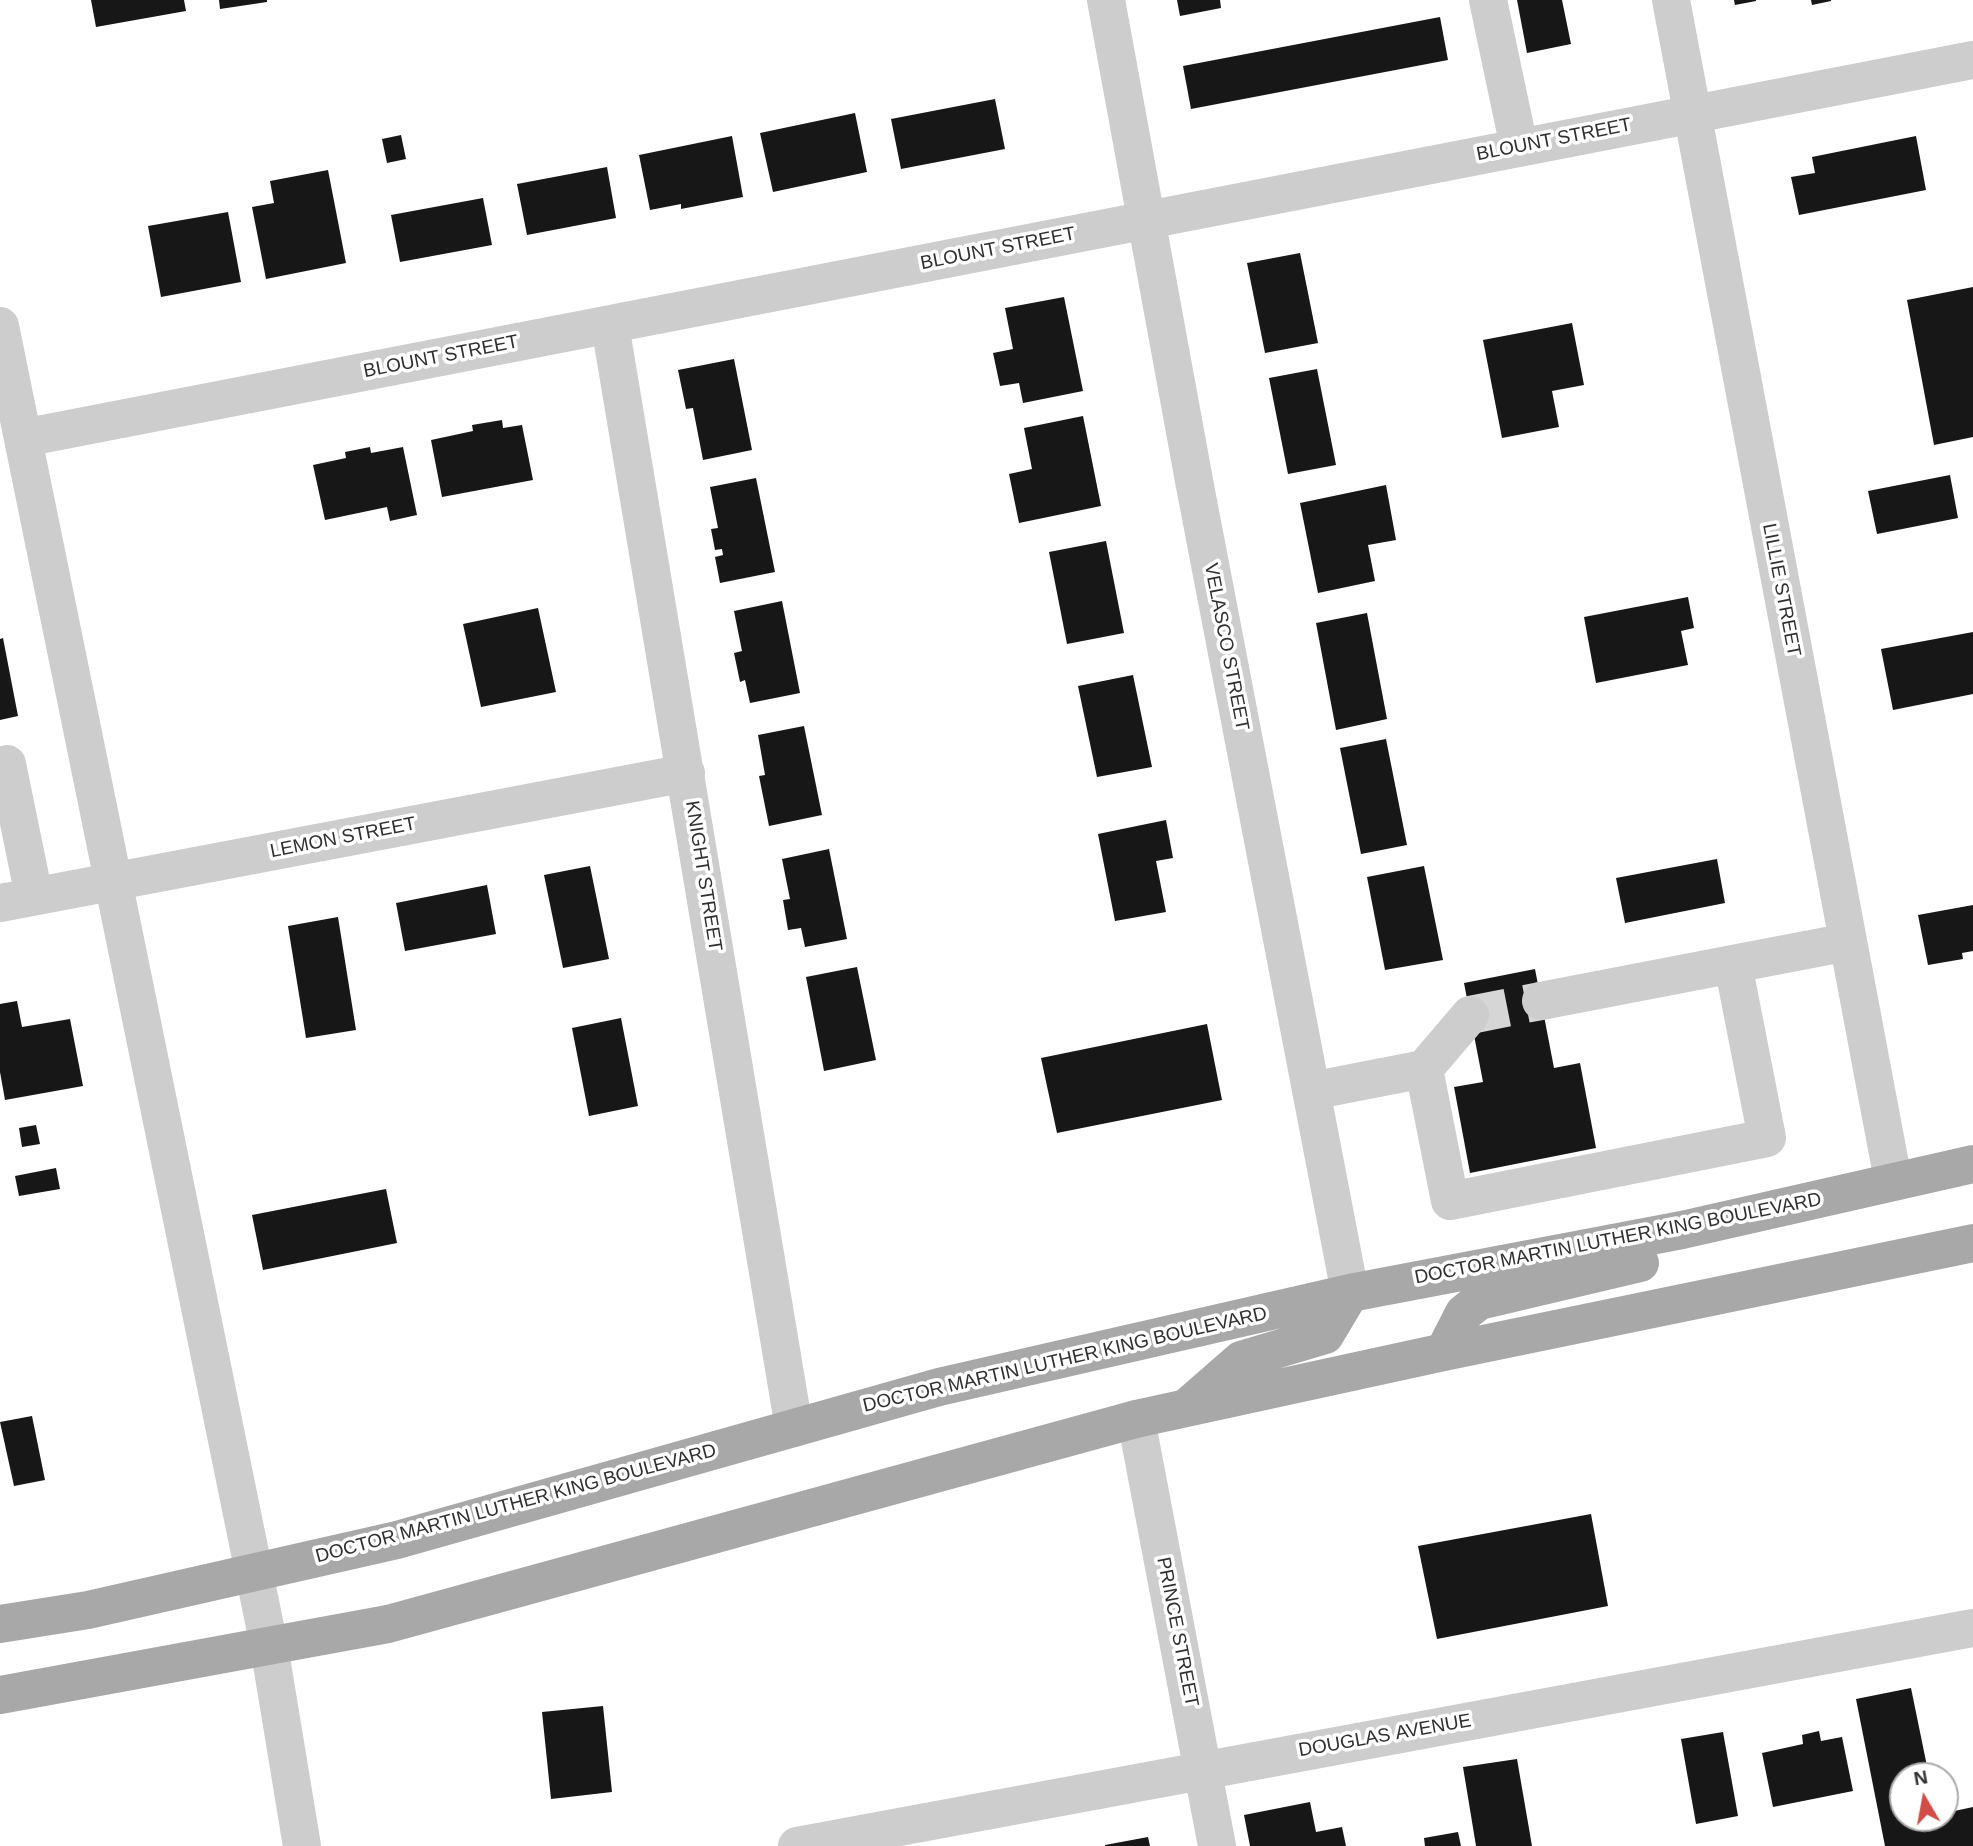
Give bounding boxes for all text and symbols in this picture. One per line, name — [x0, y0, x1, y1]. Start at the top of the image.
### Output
street label: BLOUNT STREET — [1475, 114, 1633, 166]
street label: BLOUNT STREET — [919, 223, 1077, 275]
street label: BLOUNT STREET — [362, 331, 520, 383]
street label: LILLIE STREET — [1757, 521, 1805, 659]
street label: VELASCO STREET — [1199, 561, 1253, 733]
street label: KNIGHT STREET — [680, 799, 726, 953]
street label: LEMON STREET — [268, 813, 418, 863]
street label: DOCTOR MARTIN LUTHER KING BOULEVARD — [1413, 1188, 1823, 1290]
street label: DOCTOR MARTIN LUTHER KING BOULEVARD — [861, 1302, 1269, 1418]
street label: DOCTOR MARTIN LUTHER KING BOULEVARD — [313, 1439, 719, 1569]
street label: PRINCE STREET — [1151, 1555, 1203, 1709]
street label: DOUGLAS AVENUE — [1297, 1710, 1473, 1762]
north arrow — [1889, 1762, 1959, 1832]
text: N — [1912, 1766, 1929, 1789]

